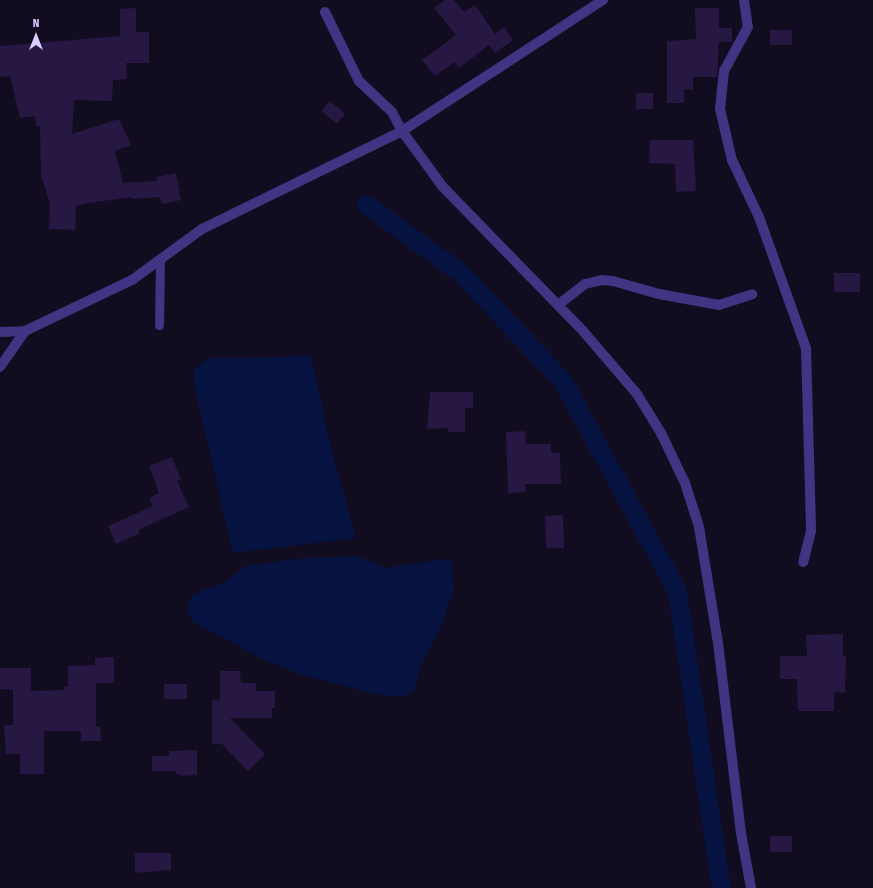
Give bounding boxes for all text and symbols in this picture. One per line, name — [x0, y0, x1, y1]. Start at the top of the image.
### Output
north arrow — [16, 16, 56, 56]
text: N — [33, 17, 39, 30]

